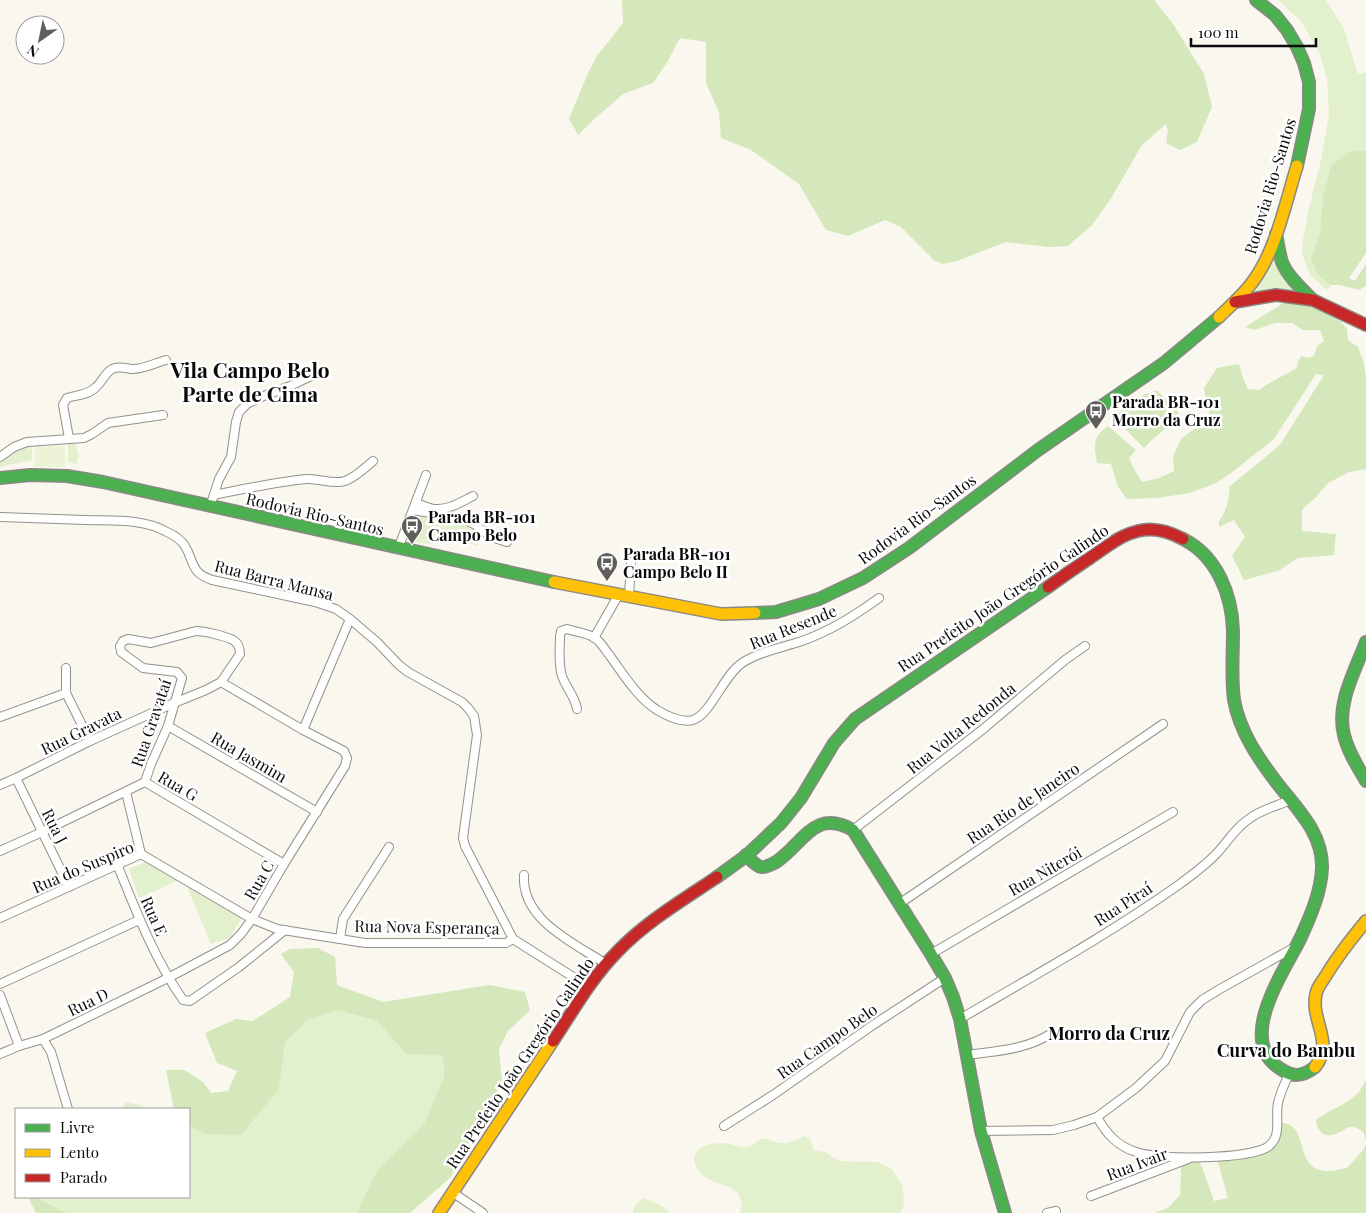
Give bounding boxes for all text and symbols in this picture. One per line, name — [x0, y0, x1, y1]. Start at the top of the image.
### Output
north arrow — [15, 15, 65, 65]
scale bar — [1191, 15, 1316, 47]
text: 100 m — [1198, 22, 1239, 42]
text: N — [23, 41, 42, 62]
street label: Rodovia Rio-Santos — [1239, 115, 1300, 256]
district label: Vila Campo Belo Parte de Cima — [169, 355, 330, 407]
place label: Parada BR-101 Morro da Cruz — [1112, 391, 1221, 430]
bus stop icon: Parada BR-101 Morro da Cruz — [1084, 399, 1108, 430]
street label: Rodovia Rio-Santos — [854, 469, 980, 569]
street label: Rodovia Rio-Santos — [244, 487, 386, 540]
place label: Parada BR-101 Campo Belo — [428, 506, 536, 545]
bus stop icon: Parada BR-101 Campo Belo — [400, 514, 424, 545]
street label: Rua Prefeito João Gregório Galindo — [893, 519, 1112, 676]
place label: Parada BR-101 Campo Belo II — [623, 543, 731, 582]
bus stop icon: Parada BR-101 Campo Belo II — [595, 551, 619, 582]
street label: Rua Barra Mansa — [212, 555, 336, 604]
street label: Rua Resende — [746, 600, 839, 654]
street label: Rua Gravataí — [126, 676, 175, 770]
street label: Rua Volta Redonda — [902, 677, 1019, 778]
street label: Rua Gravata — [37, 702, 125, 759]
street label: Rua Jasmim — [207, 726, 291, 787]
street label: Rua Rio de Janeiro — [962, 757, 1083, 848]
street label: Rua G — [155, 766, 202, 805]
street label: Rua J — [38, 805, 73, 847]
street label: Rua do Suspiro — [29, 836, 137, 897]
street label: Rua Niterói — [1004, 841, 1085, 900]
street label: Rua C — [239, 856, 278, 903]
street label: Rua Piraí — [1090, 877, 1156, 930]
street label: Rua E — [136, 893, 172, 939]
street label: Rua Nova Esperança — [354, 915, 500, 938]
street label: Rua Prefeito João Gregório Galindo — [441, 953, 598, 1172]
street label: Rua D — [64, 983, 112, 1020]
street label: Rua Campo Belo — [772, 998, 881, 1083]
district label: Morro da Cruz — [1048, 1021, 1170, 1045]
district label: Curva do Bambu — [1217, 1038, 1355, 1062]
legend — [15, 1108, 190, 1198]
text: Livre — [60, 1117, 95, 1137]
text: Lento — [60, 1142, 99, 1162]
street label: Rua Ivair — [1103, 1142, 1171, 1185]
text: Parado — [60, 1167, 107, 1187]

